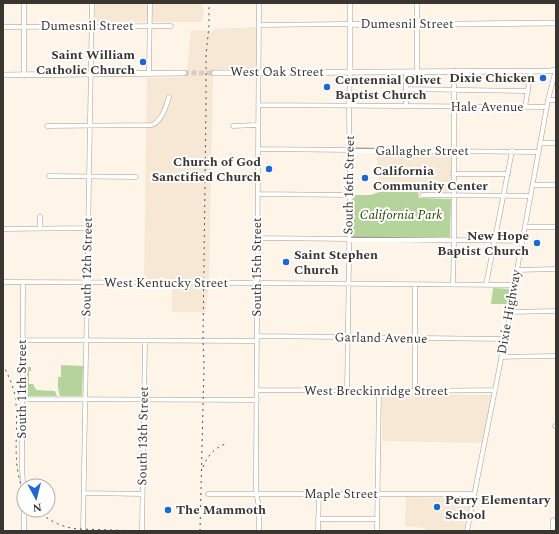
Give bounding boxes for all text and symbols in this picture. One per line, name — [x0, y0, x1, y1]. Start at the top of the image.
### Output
street label: Dumesnil Street — [360, 14, 454, 34]
street label: Dumesnil Street — [40, 16, 134, 36]
place label: Saint William Catholic Church — [36, 45, 135, 80]
marker: Saint William Catholic Church — [138, 57, 148, 67]
street label: West Oak Street — [230, 62, 324, 82]
place label: Dixie Chicken — [449, 68, 535, 88]
place label: Centennial Olivet Baptist Church — [335, 70, 441, 105]
marker: Dixie Chicken — [538, 73, 548, 83]
marker: Centennial Olivet Baptist Church — [322, 82, 332, 92]
street label: Hale Avenue — [450, 97, 524, 117]
street label: South 16th Street — [338, 135, 360, 235]
street label: Gallagher Street — [375, 141, 469, 161]
place label: Church of God Sanctified Church — [152, 152, 261, 187]
place label: California Community Center — [373, 161, 488, 196]
marker: Church of God Sanctified Church — [264, 164, 274, 174]
marker: California Community Center — [360, 173, 370, 183]
park label: California Park — [360, 205, 442, 225]
street label: South 12th Street — [76, 217, 98, 317]
street label: South 15th Street — [247, 217, 267, 317]
place label: New Hope Baptist Church — [437, 226, 529, 261]
marker: New Hope Baptist Church — [532, 238, 542, 248]
place label: Saint Stephen Church — [294, 245, 378, 280]
marker: Saint Stephen Church — [281, 257, 291, 267]
street label: Dixie Highway — [492, 267, 526, 356]
street label: West Kentucky Street — [104, 273, 228, 293]
street label: Garland Avenue — [334, 327, 428, 349]
street label: South 11th Street — [12, 339, 32, 439]
street label: West Breckinridge Street — [304, 381, 448, 401]
street label: South 13th Street — [132, 386, 154, 486]
north arrow — [16, 478, 56, 518]
street label: Maple Street — [304, 484, 378, 504]
place label: Perry Elementary School — [445, 490, 551, 525]
text: N — [32, 498, 43, 516]
place label: The Mammoth — [176, 500, 266, 520]
marker: Perry Elementary School — [432, 502, 442, 512]
marker: The Mammoth — [163, 505, 173, 515]

